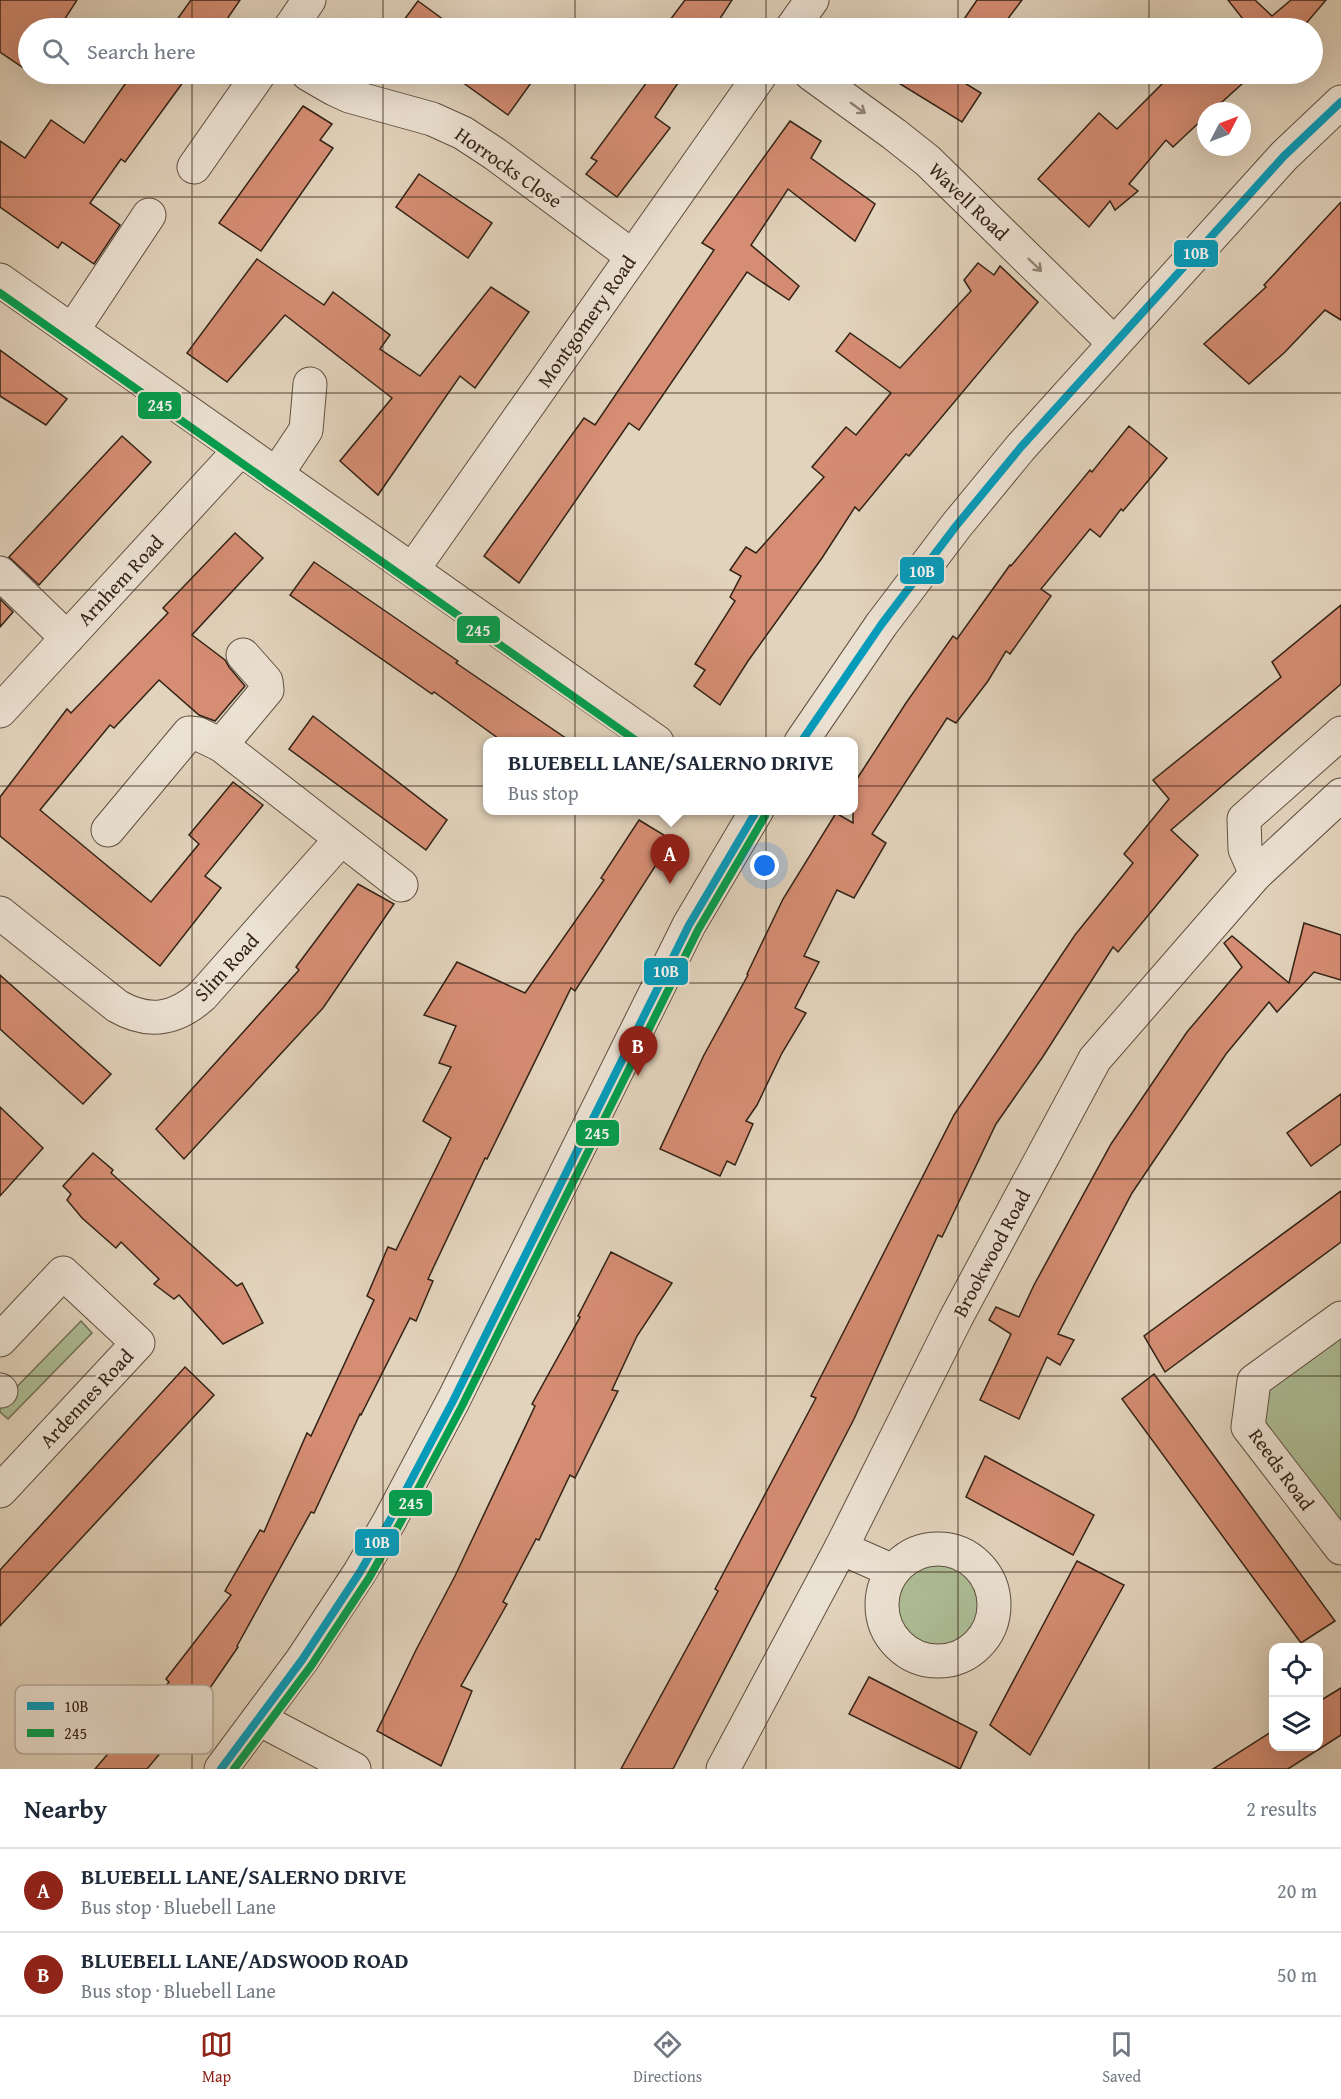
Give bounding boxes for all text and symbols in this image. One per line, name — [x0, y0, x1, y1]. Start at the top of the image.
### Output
search box — [18, 18, 1323, 84]
icon: search — [39, 35, 72, 68]
text: Search here — [87, 35, 196, 67]
one-way arrow — [850, 102, 866, 114]
north arrow — [1197, 102, 1251, 156]
street label: Horrocks Close — [450, 119, 568, 215]
street label: Wavell Road — [922, 155, 1016, 247]
line badge: 10B — [1173, 239, 1219, 268]
text: 10B — [1183, 241, 1209, 265]
street label: Montgomery Road — [530, 249, 643, 393]
one-way arrow — [1027, 258, 1042, 273]
line badge: 245 — [137, 391, 182, 420]
text: 245 — [148, 393, 172, 417]
street label: Arnhem Road — [70, 528, 170, 632]
line badge: 10B — [899, 556, 945, 585]
text: 10B — [909, 559, 935, 583]
line badge: 245 — [456, 615, 501, 644]
text: 245 — [466, 618, 490, 642]
popup — [483, 737, 858, 815]
text: BLUEBELL LANE/SALERNO DRIVE — [508, 746, 833, 778]
text: Bus stop — [508, 778, 579, 807]
pin: A — [650, 834, 690, 884]
your location — [750, 851, 779, 880]
street label: Slim Road — [187, 926, 265, 1007]
line badge: 10B — [643, 957, 689, 986]
text: 10B — [653, 959, 679, 983]
pin: B — [618, 1026, 658, 1076]
line badge: 245 — [575, 1119, 620, 1147]
text: 245 — [585, 1121, 609, 1145]
street label: Brookwood Road — [945, 1184, 1037, 1322]
street label: Ardennes Road — [32, 1342, 140, 1454]
street label: Reeds Road — [1242, 1422, 1322, 1516]
line badge: 245 — [388, 1489, 433, 1517]
text: 245 — [399, 1491, 423, 1515]
line badge: 10B — [354, 1528, 400, 1557]
text: 10B — [364, 1530, 390, 1554]
map controls — [1269, 1643, 1323, 1751]
button: locate — [1269, 1643, 1323, 1697]
legend — [15, 1685, 213, 1754]
text: 10B — [64, 1694, 88, 1718]
button: layers — [1269, 1697, 1323, 1751]
text: 245 — [64, 1721, 87, 1745]
text: Nearby — [24, 1789, 107, 1828]
text: 2 results — [1246, 1794, 1317, 1823]
text: BLUEBELL LANE/SALERNO DRIVE — [81, 1860, 406, 1892]
text: A — [37, 1876, 50, 1905]
text: 20 m — [1277, 1876, 1317, 1905]
text: Bus stop · Bluebell Lane — [81, 1892, 276, 1921]
text: BLUEBELL LANE/ADSWOOD ROAD — [81, 1944, 409, 1976]
text: B — [37, 1960, 50, 1989]
text: 50 m — [1277, 1960, 1317, 1989]
text: Bus stop · Bluebell Lane — [81, 1976, 276, 2005]
tab: Map — [200, 2028, 233, 2088]
tab: Directions — [633, 2028, 702, 2088]
tab: Saved — [1102, 2028, 1141, 2088]

